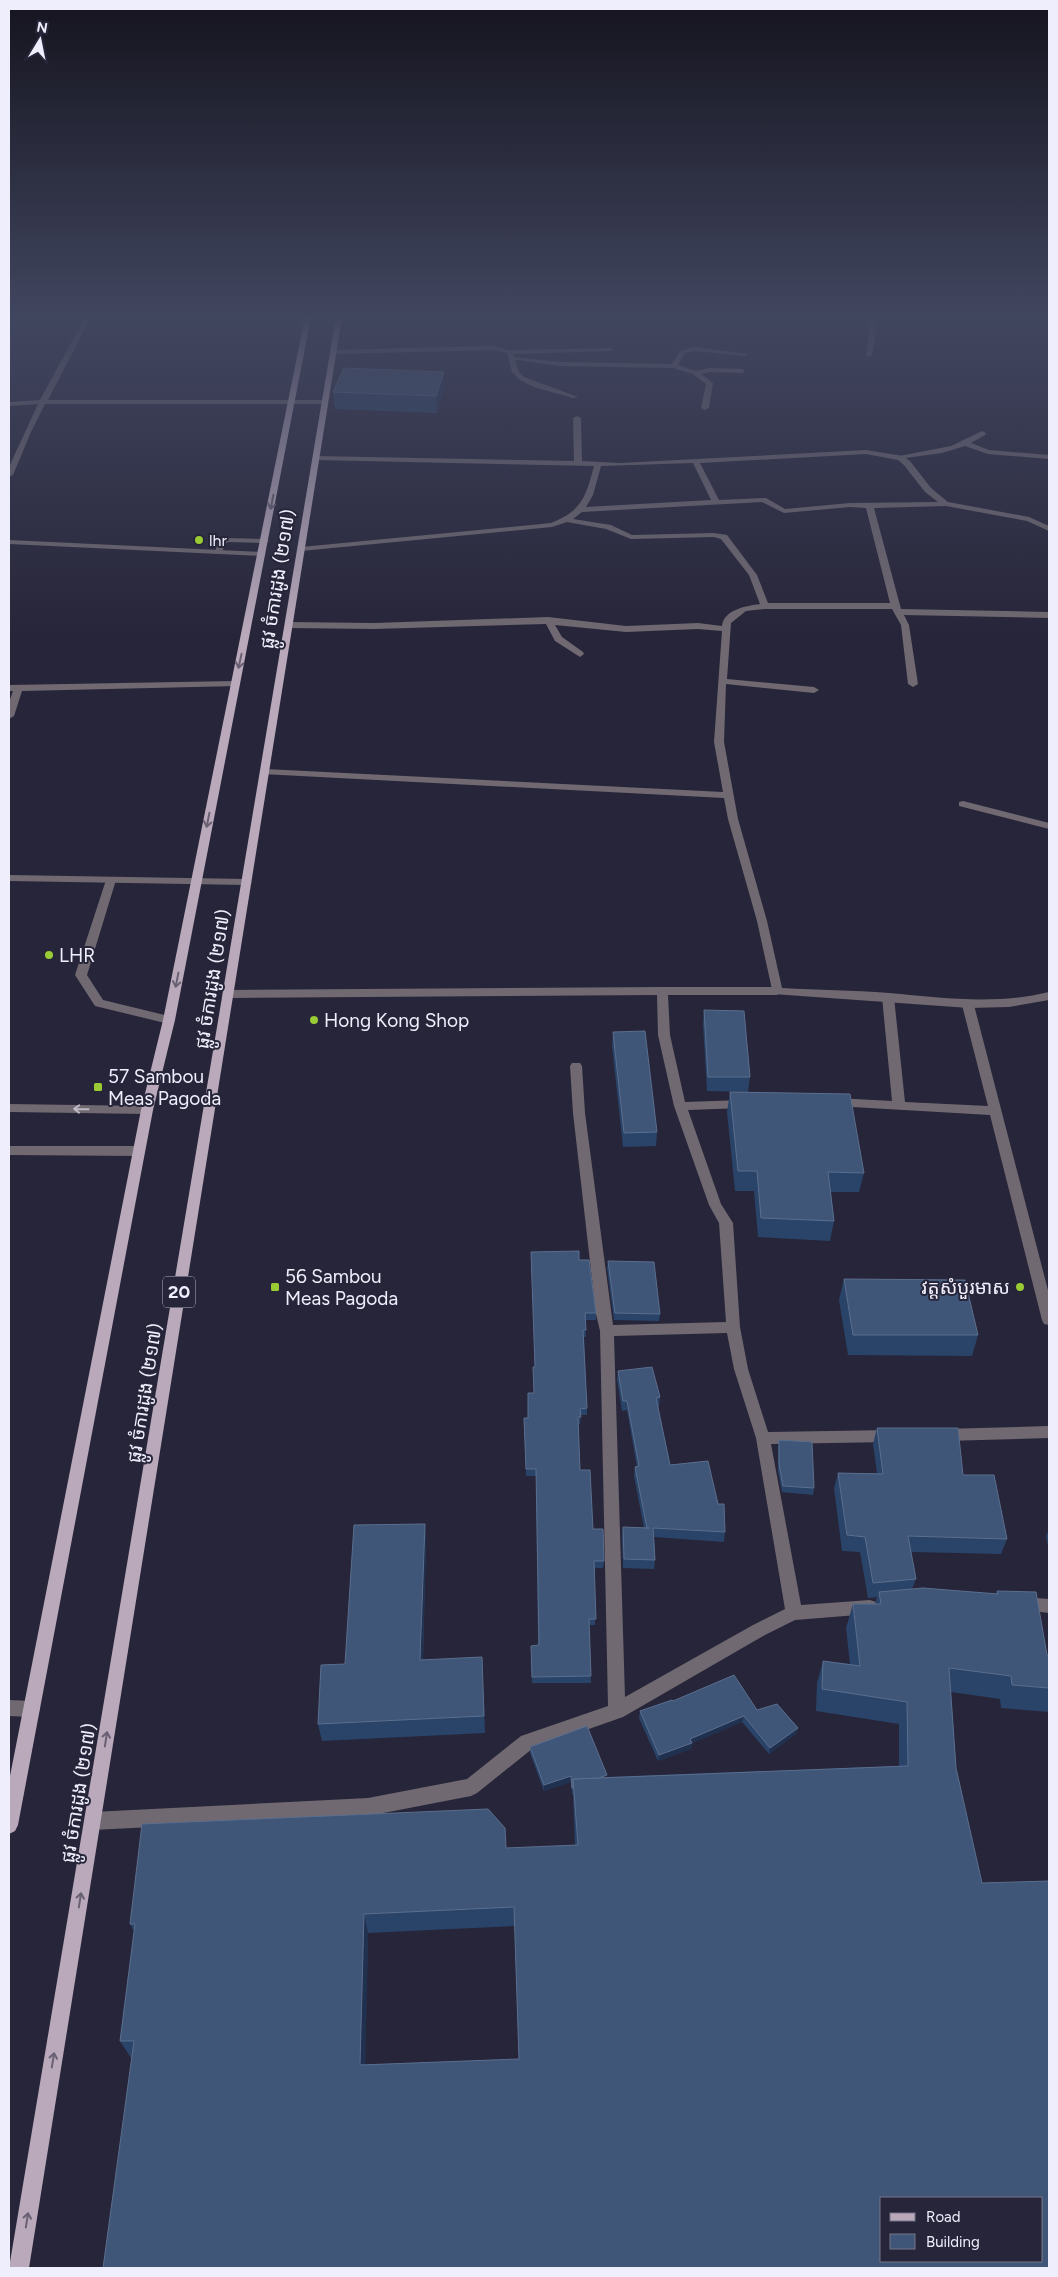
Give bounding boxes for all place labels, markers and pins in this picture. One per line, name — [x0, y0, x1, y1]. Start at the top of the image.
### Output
place label: lhr — [209, 531, 227, 550]
marker: lhr — [193, 534, 205, 546]
place label: LHR — [59, 944, 95, 967]
marker: LHR — [43, 949, 55, 961]
place label: Hong Kong Shop — [324, 1009, 469, 1032]
marker: Hong Kong Shop — [308, 1014, 320, 1026]
place label: 57 Sambou Meas Pagoda — [108, 1065, 221, 1110]
marker: 57 Sambou Meas Pagoda — [92, 1081, 104, 1093]
place label: 56 Sambou Meas Pagoda — [285, 1265, 398, 1310]
place label: វត្តសំបួរមាស — [921, 1276, 1010, 1299]
marker: 56 Sambou Meas Pagoda — [269, 1281, 281, 1293]
marker: វត្តសំបួរមាស — [1014, 1281, 1026, 1293]

